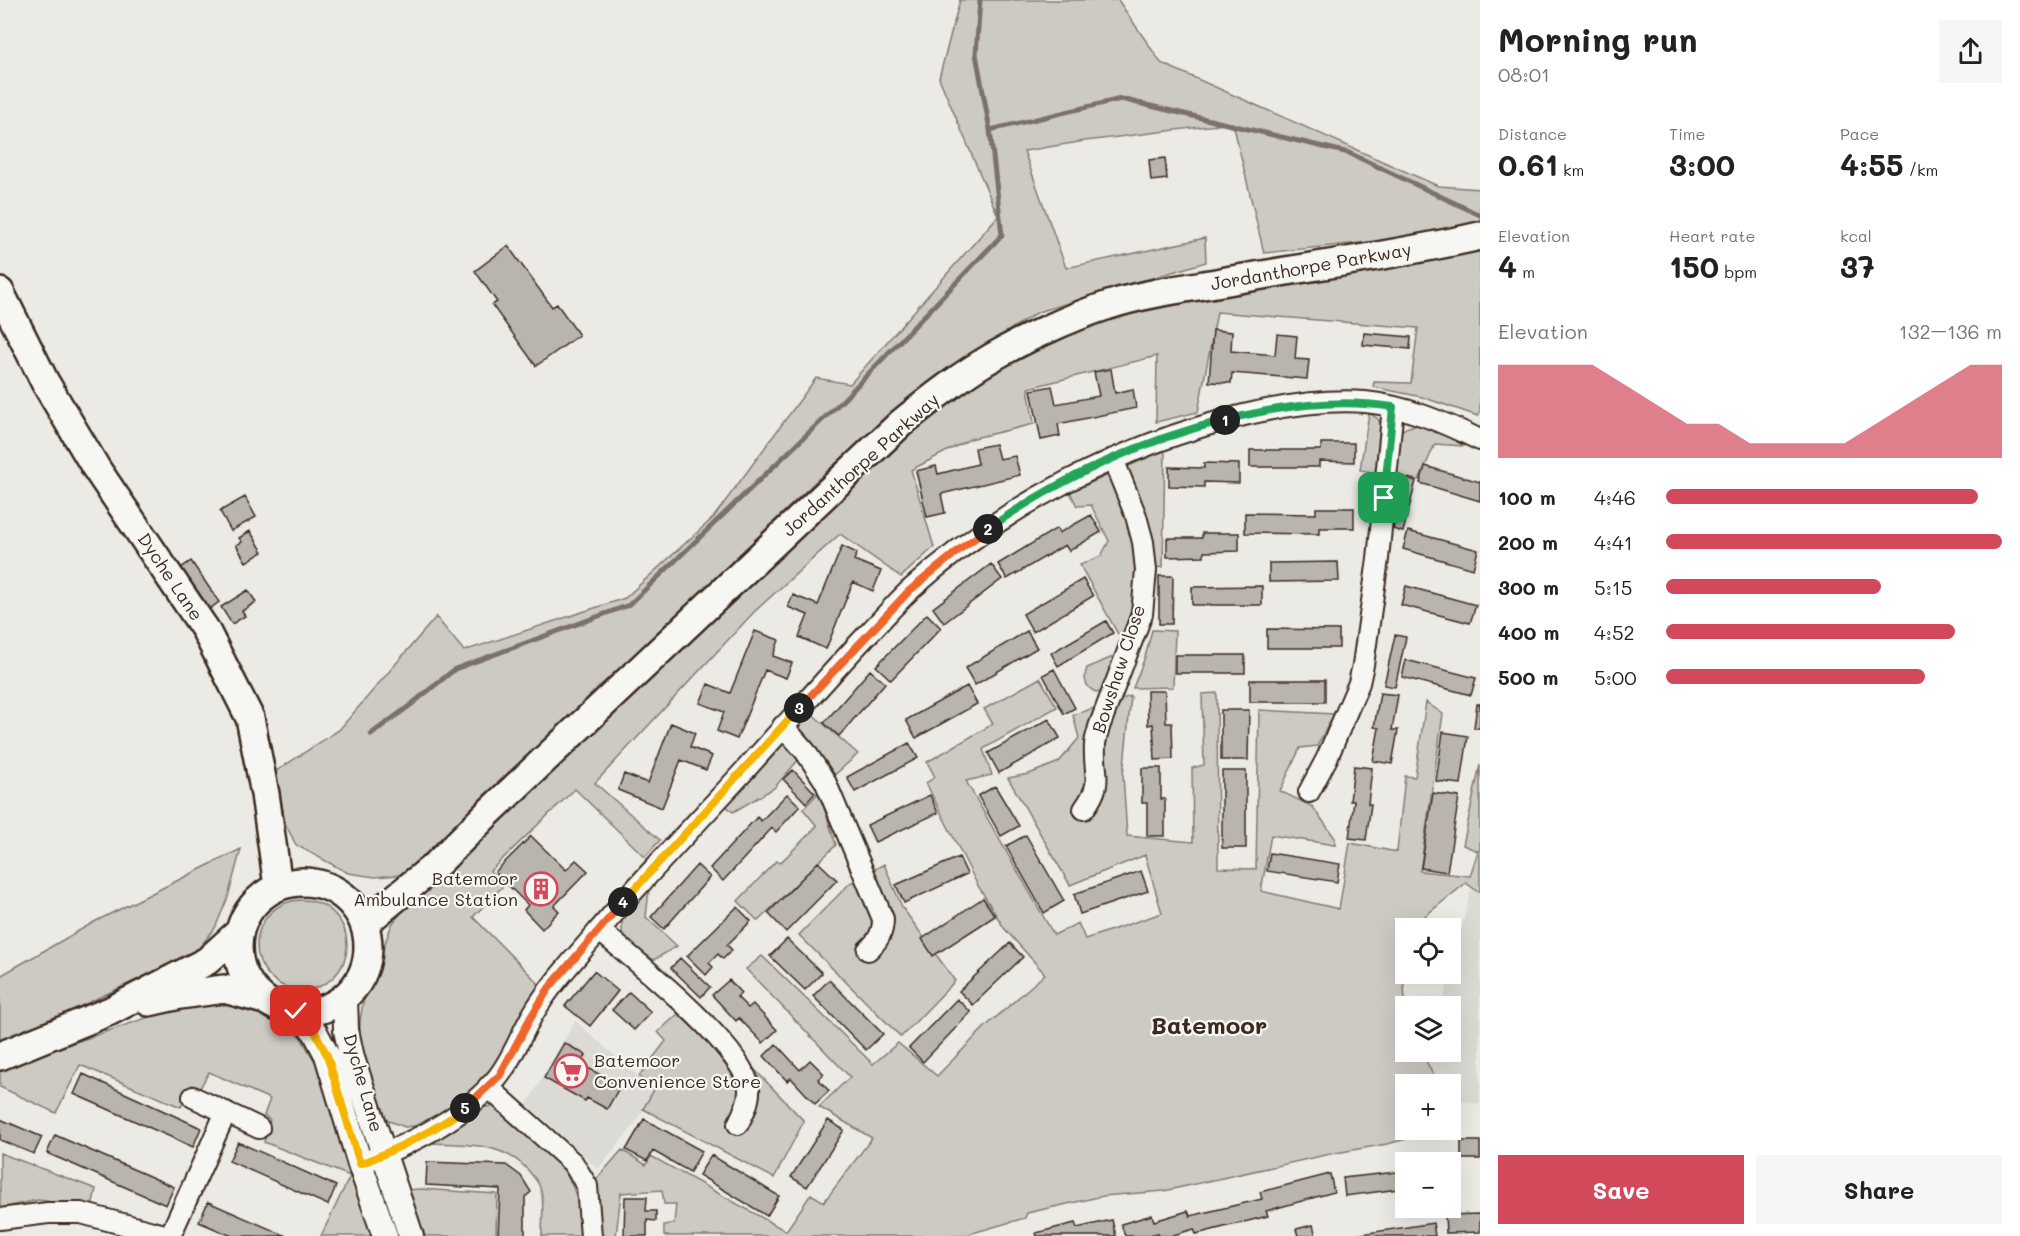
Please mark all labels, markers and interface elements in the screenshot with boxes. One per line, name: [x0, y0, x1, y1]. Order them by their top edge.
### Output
text: Morning run: [1498, 17, 1698, 60]
button: share: [1939, 20, 2002, 83]
text: 08:01: [1498, 61, 1550, 87]
text: Distance: [1498, 123, 1567, 144]
text: Time: [1669, 123, 1705, 144]
text: Pace: [1840, 123, 1879, 144]
text: 0.61: [1498, 144, 1558, 184]
text: 3:00: [1669, 144, 1735, 184]
text: 4:55: [1840, 144, 1904, 184]
text: km: [1558, 159, 1584, 180]
text: /km: [1904, 159, 1938, 180]
text: Elevation: [1498, 225, 1570, 246]
text: Heart rate: [1669, 225, 1755, 246]
text: kcal: [1840, 225, 1872, 246]
street label: Jordanthorpe Parkway: [1209, 237, 1413, 295]
text: 4: [1498, 246, 1517, 286]
text: 150: [1669, 246, 1719, 286]
text: 37: [1840, 246, 1875, 286]
text: m: [1517, 261, 1535, 282]
text: bpm: [1719, 261, 1757, 282]
text: Elevation: [1498, 318, 1588, 344]
text: 132–136 m: [1899, 318, 2002, 344]
street label: Jordanthorpe Parkway: [777, 387, 944, 541]
pin: 1: [1210, 405, 1240, 435]
text: 1: [1221, 409, 1229, 430]
pin: [1358, 472, 1409, 523]
icon: arrive: [1367, 481, 1400, 514]
text: 100 m: [1498, 484, 1556, 510]
text: 4:46: [1594, 484, 1636, 510]
pin: 2: [973, 514, 1003, 544]
text: 2: [984, 518, 992, 539]
street label: Dyche Lane: [133, 528, 209, 625]
text: 200 m: [1498, 529, 1558, 555]
text: 4:41: [1594, 529, 1633, 555]
text: 300 m: [1498, 574, 1559, 600]
text: 5:15: [1594, 574, 1632, 600]
street label: Bowshaw Close: [1086, 601, 1150, 736]
text: 400 m: [1498, 619, 1559, 645]
text: 4:52: [1594, 619, 1635, 645]
text: 500 m: [1498, 664, 1558, 690]
text: 5:00: [1594, 664, 1637, 690]
pin: 3: [784, 693, 814, 723]
text: 3: [794, 697, 804, 718]
place label: Batemoor Ambulance Station: [353, 866, 518, 911]
building icon: Batemoor Ambulance Station: [523, 871, 559, 907]
pin: 4: [608, 887, 638, 917]
text: 4: [618, 891, 628, 912]
map controls: [1395, 918, 1461, 1218]
button: locate: [1395, 918, 1461, 984]
pin: [270, 985, 321, 1036]
icon: check: [279, 994, 312, 1027]
button: layers: [1395, 996, 1461, 1062]
district label: Batemoor: [1151, 1009, 1267, 1040]
street label: Dyche Lane: [338, 1031, 389, 1135]
place label: Batemoor Convenience Store: [594, 1048, 761, 1093]
supermarket icon: Batemoor Convenience Store: [553, 1053, 589, 1089]
button: +: [1395, 1074, 1461, 1140]
pin: 5: [450, 1093, 480, 1123]
text: 5: [460, 1097, 470, 1118]
button: −: [1395, 1152, 1461, 1218]
button: Save: [1498, 1155, 1744, 1224]
button: Share: [1756, 1155, 2002, 1224]

